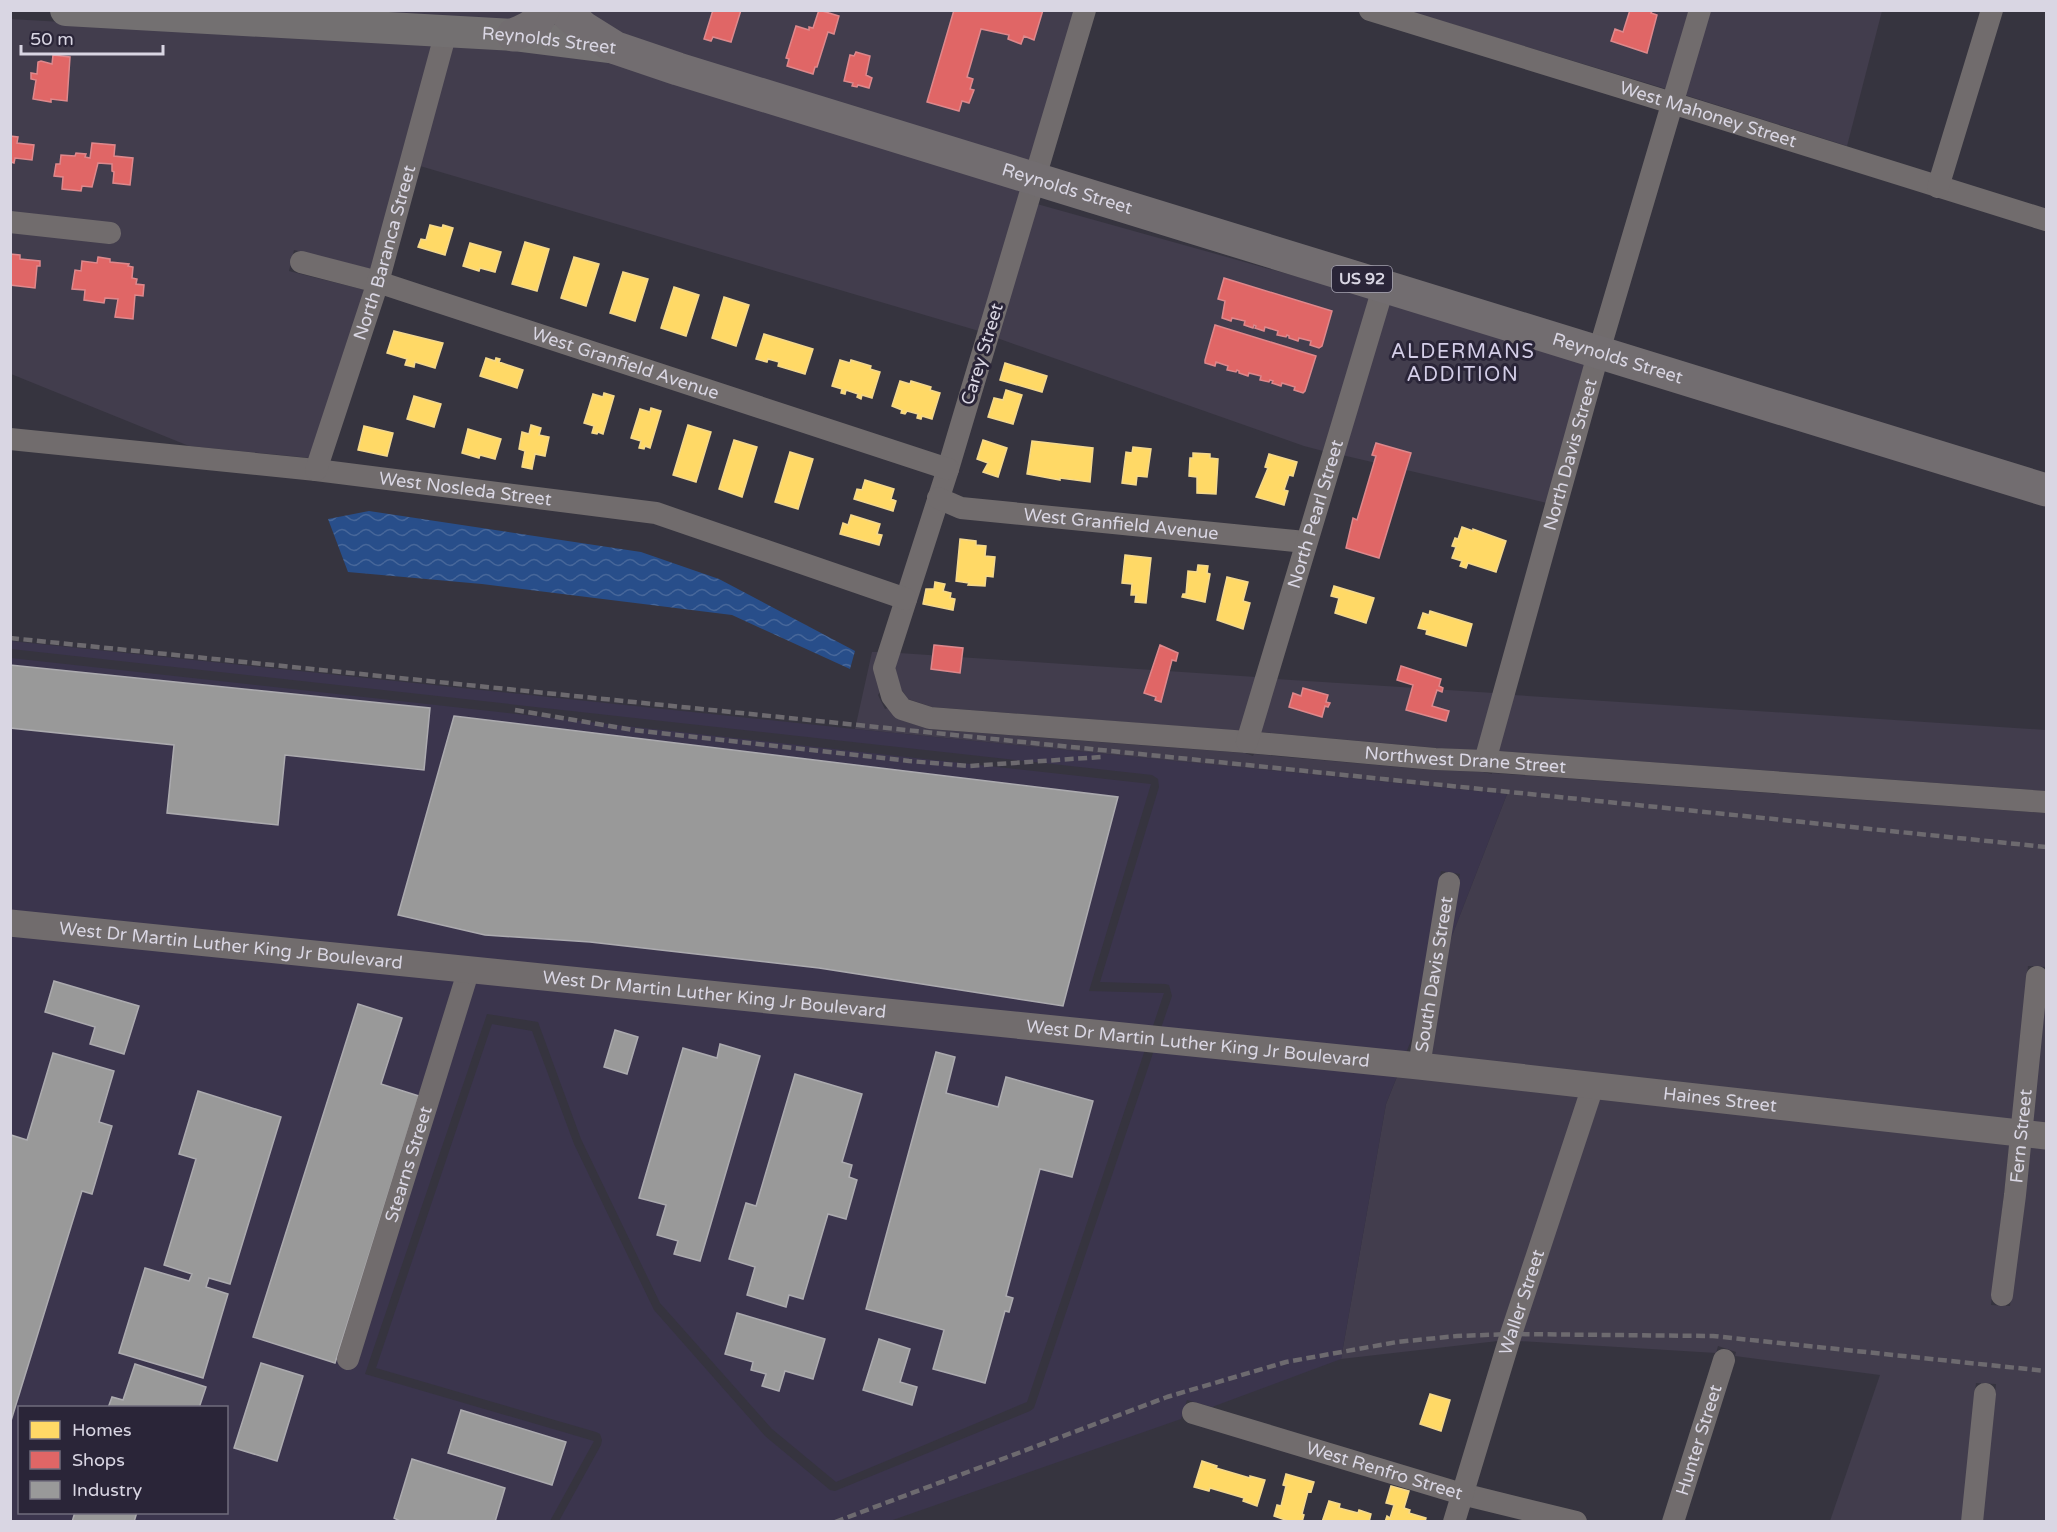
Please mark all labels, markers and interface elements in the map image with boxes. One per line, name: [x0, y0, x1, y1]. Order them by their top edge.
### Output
scale bar: [21, 18, 164, 56]
street label: Reynolds Street: [481, 22, 618, 59]
text: 50 m: [30, 28, 74, 50]
street label: West Mahoney Street: [1617, 77, 1800, 152]
street label: Reynolds Street: [999, 158, 1135, 219]
street label: North Baranca Street: [349, 163, 420, 343]
road number: US 92: [1332, 266, 1392, 292]
street label: Carey Street: [956, 300, 1008, 407]
street label: West Granfield Avenue: [529, 322, 722, 404]
street label: Reynolds Street: [1550, 328, 1686, 389]
district label: ALDERMANS ADDITION: [1391, 340, 1535, 387]
street label: North Davis Street: [1539, 376, 1602, 533]
street label: North Pearl Street: [1283, 437, 1348, 591]
street label: West Nosleda Street: [378, 467, 553, 511]
street label: West Granfield Avenue: [1023, 503, 1220, 544]
street label: Northwest Drane Street: [1364, 742, 1567, 778]
street label: South Davis Street: [1410, 895, 1458, 1054]
street label: West Dr Martin Luther King Jr Boulevard: [58, 917, 404, 974]
street label: West Dr Martin Luther King Jr Boulevard: [542, 966, 887, 1023]
street label: West Dr Martin Luther King Jr Boulevard: [1025, 1015, 1371, 1072]
street label: Haines Street: [1662, 1082, 1778, 1117]
street label: Fern Street: [2005, 1088, 2037, 1184]
street label: Stearns Street: [380, 1103, 437, 1225]
street label: Waller Street: [1494, 1246, 1549, 1358]
street label: Hunter Street: [1671, 1382, 1727, 1498]
legend: [18, 1406, 228, 1514]
text: Homes: [72, 1419, 132, 1441]
street label: West Renfro Street: [1304, 1437, 1465, 1505]
text: Shops: [72, 1449, 125, 1471]
text: Industry: [72, 1479, 143, 1501]

